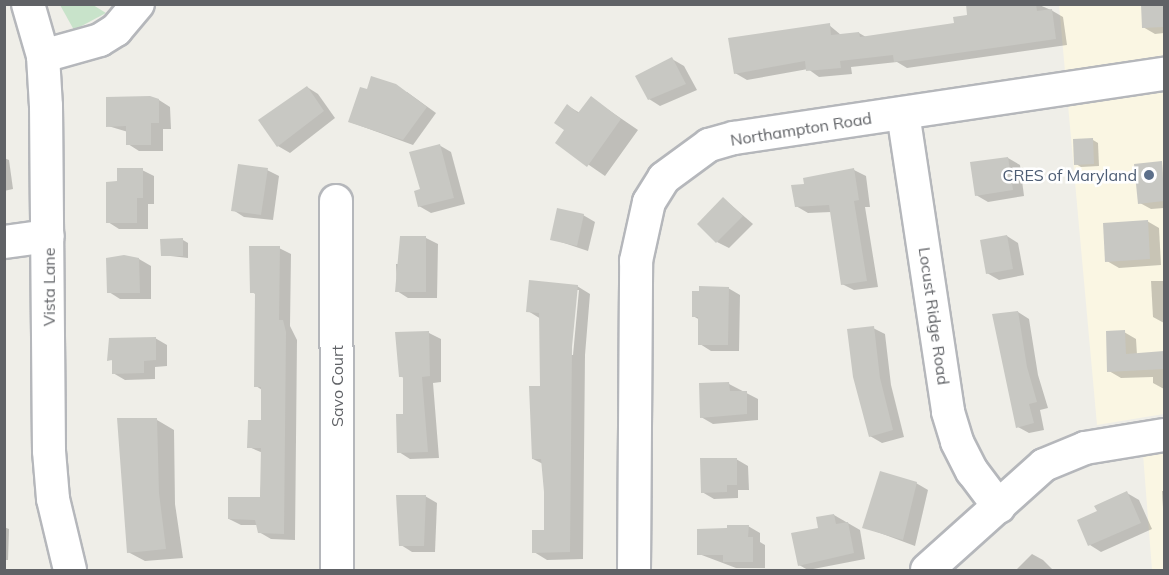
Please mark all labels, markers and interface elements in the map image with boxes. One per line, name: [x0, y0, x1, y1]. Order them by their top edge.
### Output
street label: Northampton Road: [729, 108, 873, 150]
place label: CRES of Maryland: [1002, 165, 1137, 185]
marker: CRES of Maryland: [1142, 168, 1156, 182]
street label: Locust Ridge Road: [915, 246, 953, 386]
street label: Vista Lane: [39, 248, 59, 326]
street label: Savo Court: [327, 345, 347, 427]

